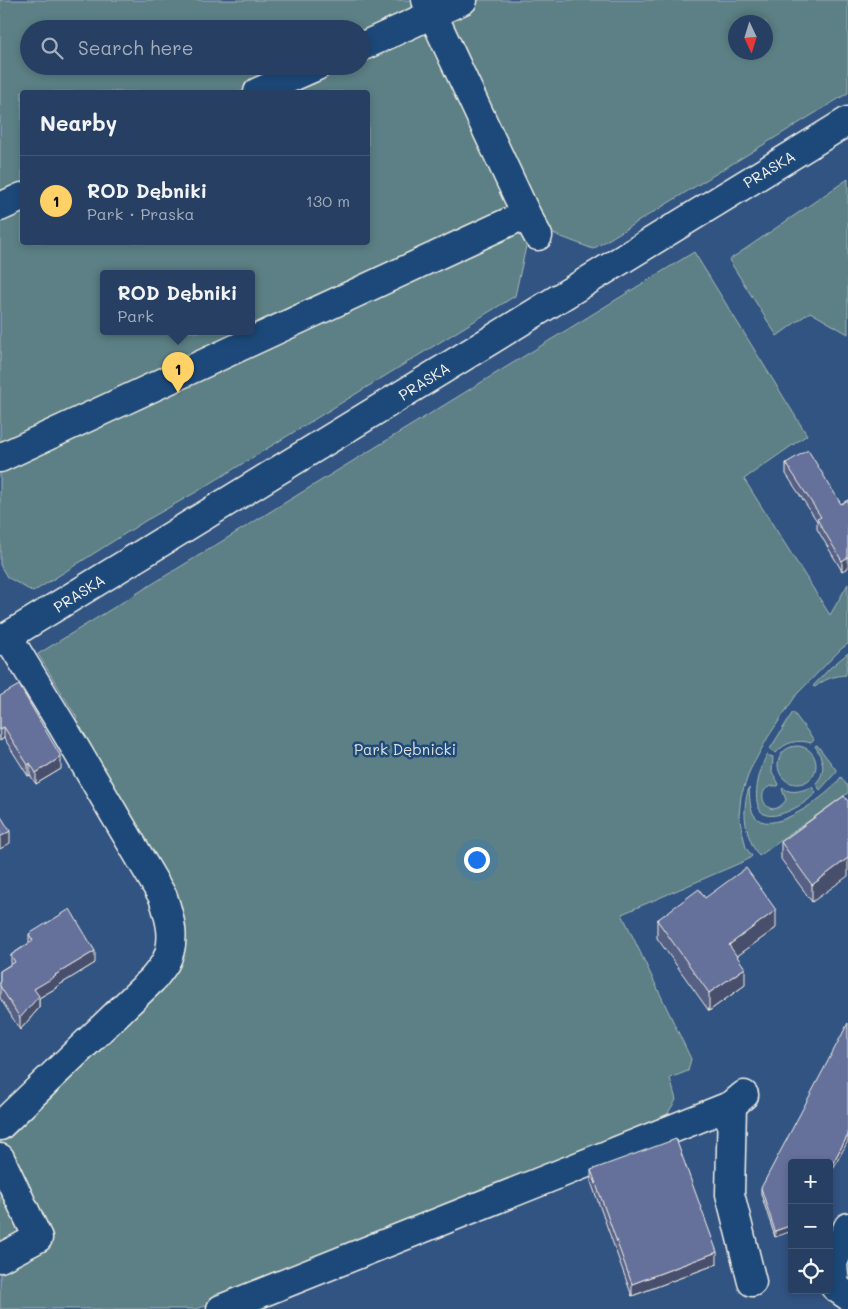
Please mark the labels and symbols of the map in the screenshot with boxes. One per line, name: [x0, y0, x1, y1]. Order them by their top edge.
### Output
north arrow: [728, 15, 773, 60]
street label: PRASKA: [739, 146, 799, 192]
pin: 1: [162, 352, 194, 393]
street label: PRASKA: [394, 357, 454, 405]
street label: PRASKA: [49, 569, 109, 617]
park label: Park Dębnicki: [354, 739, 456, 759]
your location: [464, 847, 490, 873]

